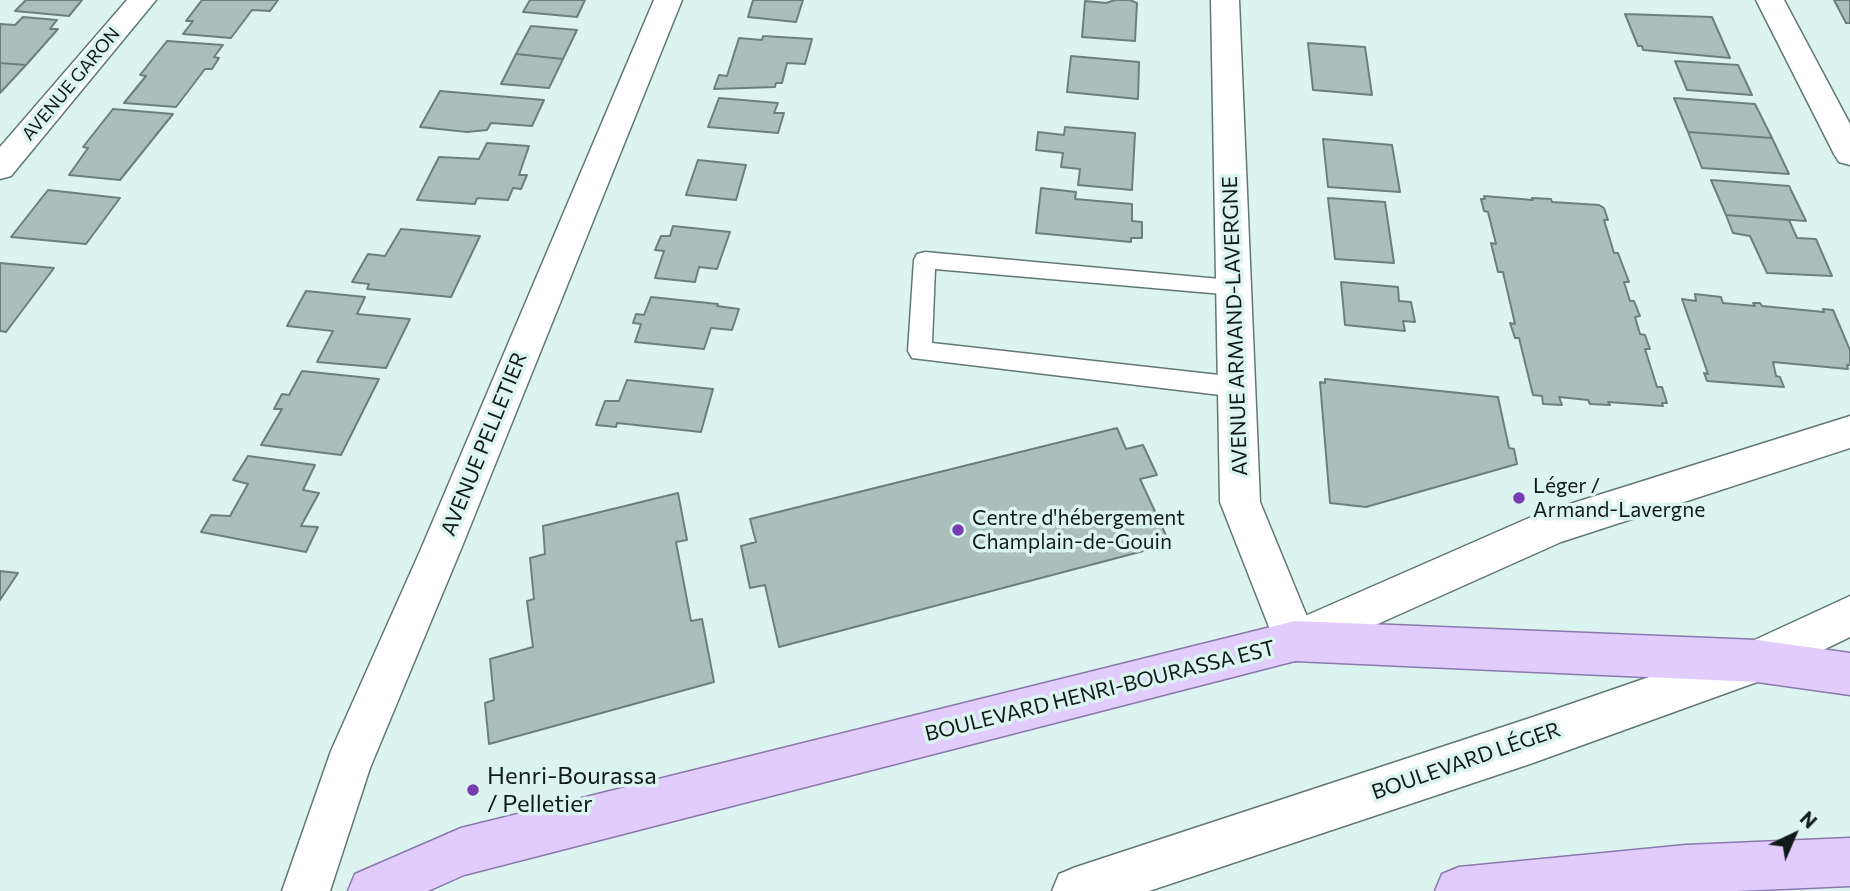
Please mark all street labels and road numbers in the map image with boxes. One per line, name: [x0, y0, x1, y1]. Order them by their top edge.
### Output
street label: AVENUE GARON: [18, 23, 124, 145]
street label: AVENUE ARMAND-LAVERGNE: [1217, 176, 1253, 476]
street label: AVENUE PELLETIER: [436, 349, 532, 539]
street label: BOULEVARD HENRI-BOURASSA EST: [922, 635, 1278, 747]
street label: BOULEVARD LÉGER: [1368, 717, 1564, 805]

